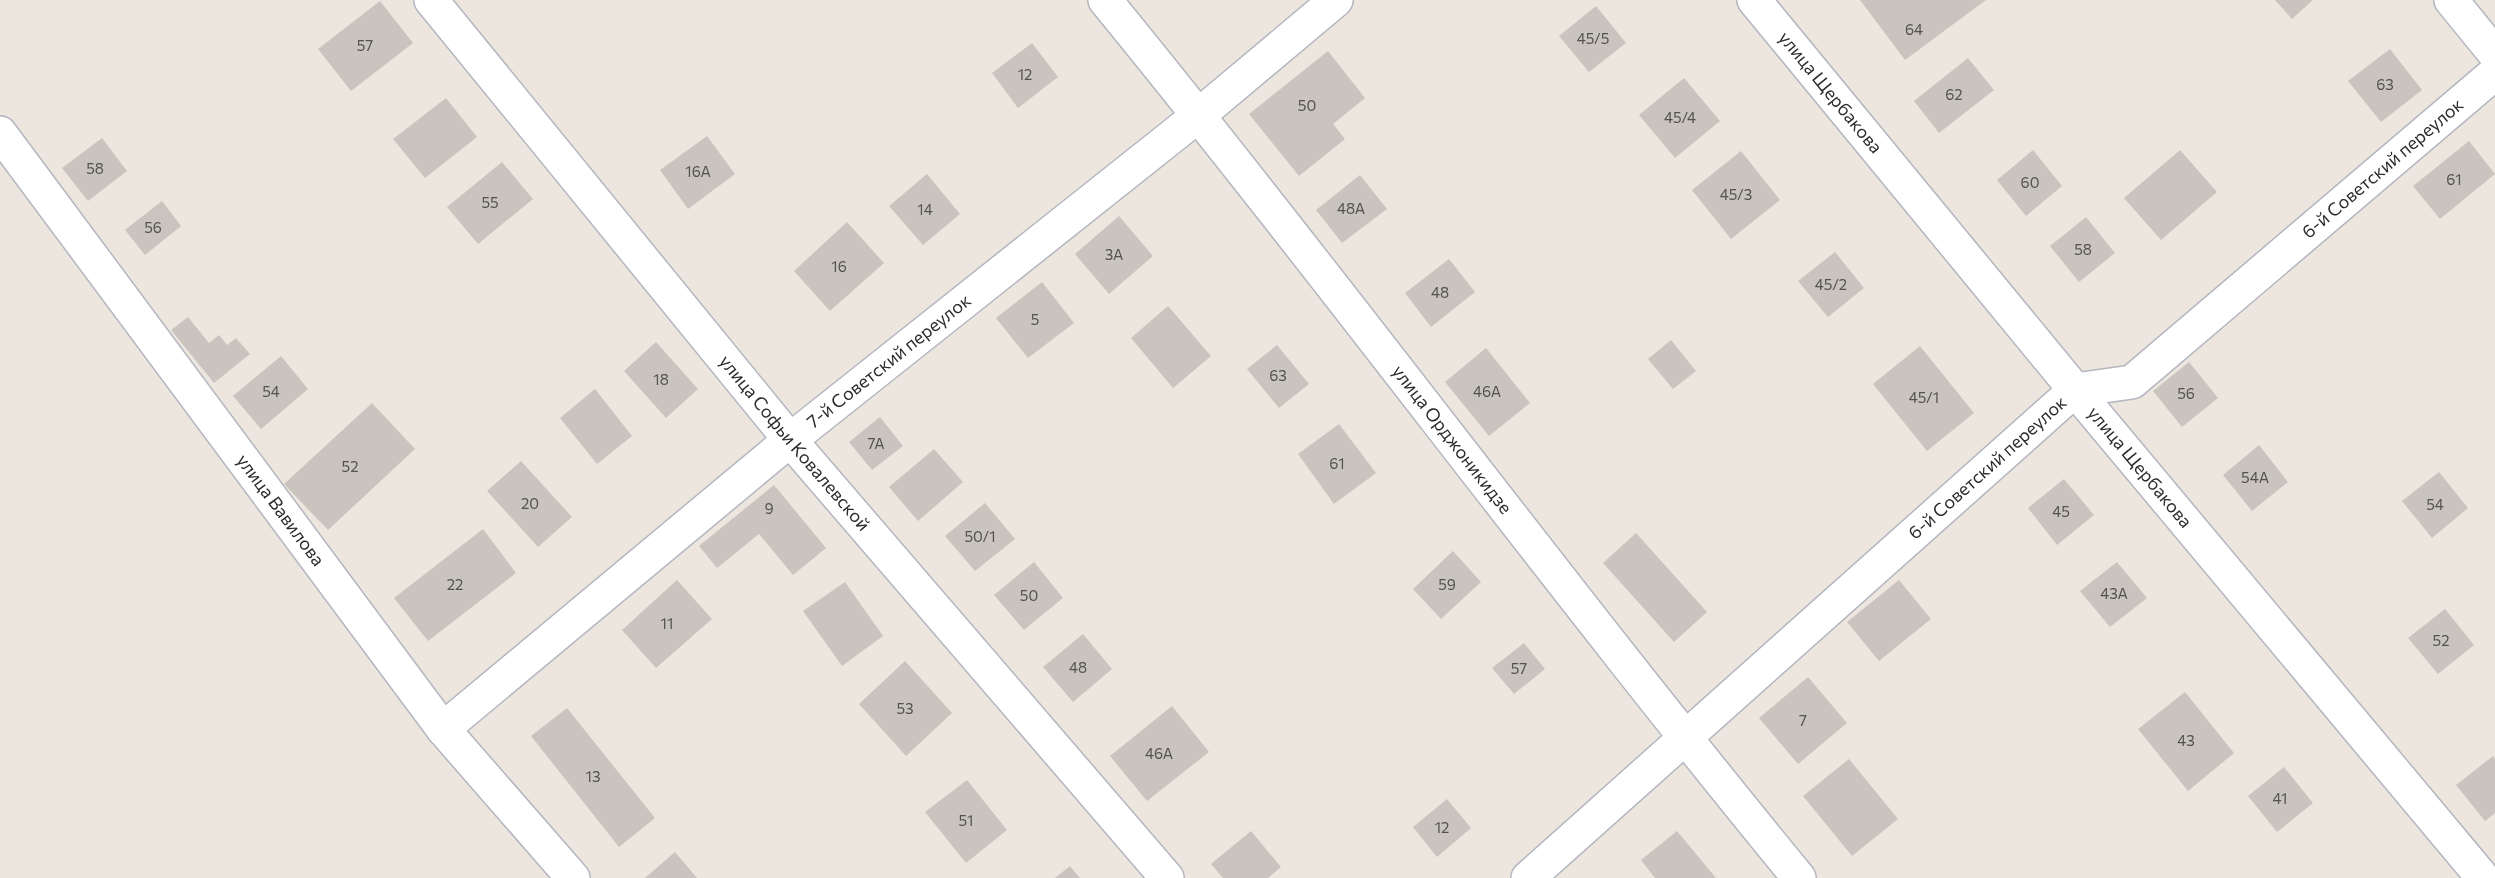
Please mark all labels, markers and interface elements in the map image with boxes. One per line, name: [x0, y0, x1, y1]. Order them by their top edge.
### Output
house number: 64: [1905, 20, 1923, 38]
street label: улица Щербакова: [1774, 27, 1888, 157]
house number: 45/5: [1577, 29, 1609, 47]
house number: 57: [357, 36, 373, 54]
house number: 12: [1018, 65, 1032, 83]
house number: 63: [2376, 75, 2394, 93]
house number: 62: [1945, 85, 1963, 103]
street label: 6-й Советский переулок: [2297, 93, 2467, 242]
house number: 50: [1298, 96, 1316, 114]
house number: 45/4: [1664, 108, 1696, 126]
house number: 58: [86, 159, 104, 177]
house number: 16А: [685, 162, 711, 180]
house number: 61: [2446, 170, 2462, 188]
house number: 60: [2021, 173, 2039, 191]
house number: 45/3: [1720, 185, 1752, 203]
house number: 55: [481, 193, 499, 211]
house number: 48А: [1337, 199, 1365, 217]
house number: 14: [917, 200, 933, 218]
house number: 56: [144, 218, 162, 236]
house number: 58: [2074, 240, 2092, 258]
house number: 3А: [1105, 245, 1123, 263]
house number: 16: [831, 257, 847, 275]
house number: 45/2: [1815, 275, 1847, 293]
house number: 48: [1431, 283, 1449, 301]
street label: 7-й Советский переулок: [802, 289, 975, 432]
house number: 5: [1031, 310, 1039, 328]
street label: улица Софьи Ковалевской: [715, 350, 875, 535]
street label: улица Орджоникидзе: [1388, 360, 1517, 518]
house number: 63: [1269, 366, 1287, 384]
house number: 18: [653, 370, 669, 388]
house number: 54: [262, 382, 280, 400]
house number: 46А: [1473, 382, 1501, 400]
house number: 56: [2177, 384, 2195, 402]
house number: 45/1: [1909, 388, 1939, 406]
street label: 6-й Советский переулок: [1903, 391, 2071, 543]
street label: улица Щербакова: [2084, 402, 2197, 532]
house number: 7А: [867, 434, 885, 452]
street label: улица Вавилова: [232, 449, 330, 570]
house number: 61: [1329, 454, 1345, 472]
house number: 52: [342, 457, 358, 475]
house number: 54А: [2241, 468, 2269, 486]
house number: 20: [521, 494, 539, 512]
house number: 54: [2426, 495, 2444, 513]
house number: 9: [764, 499, 774, 517]
house number: 45: [2052, 502, 2070, 520]
house number: 50/1: [964, 527, 996, 545]
house number: 22: [447, 575, 463, 593]
house number: 59: [1438, 575, 1456, 593]
house number: 43А: [2100, 584, 2128, 602]
house number: 50: [1020, 586, 1038, 604]
house number: 11: [661, 614, 673, 632]
house number: 52: [2433, 631, 2449, 649]
house number: 48: [1069, 658, 1087, 676]
house number: 57: [1511, 659, 1527, 677]
house number: 53: [896, 699, 914, 717]
house number: 7: [1799, 711, 1807, 729]
house number: 43: [2177, 731, 2195, 749]
house number: 46А: [1145, 744, 1173, 762]
house number: 13: [586, 767, 600, 785]
house number: 41: [2273, 789, 2287, 807]
house number: 51: [958, 811, 974, 829]
house number: 12: [1435, 818, 1449, 836]

